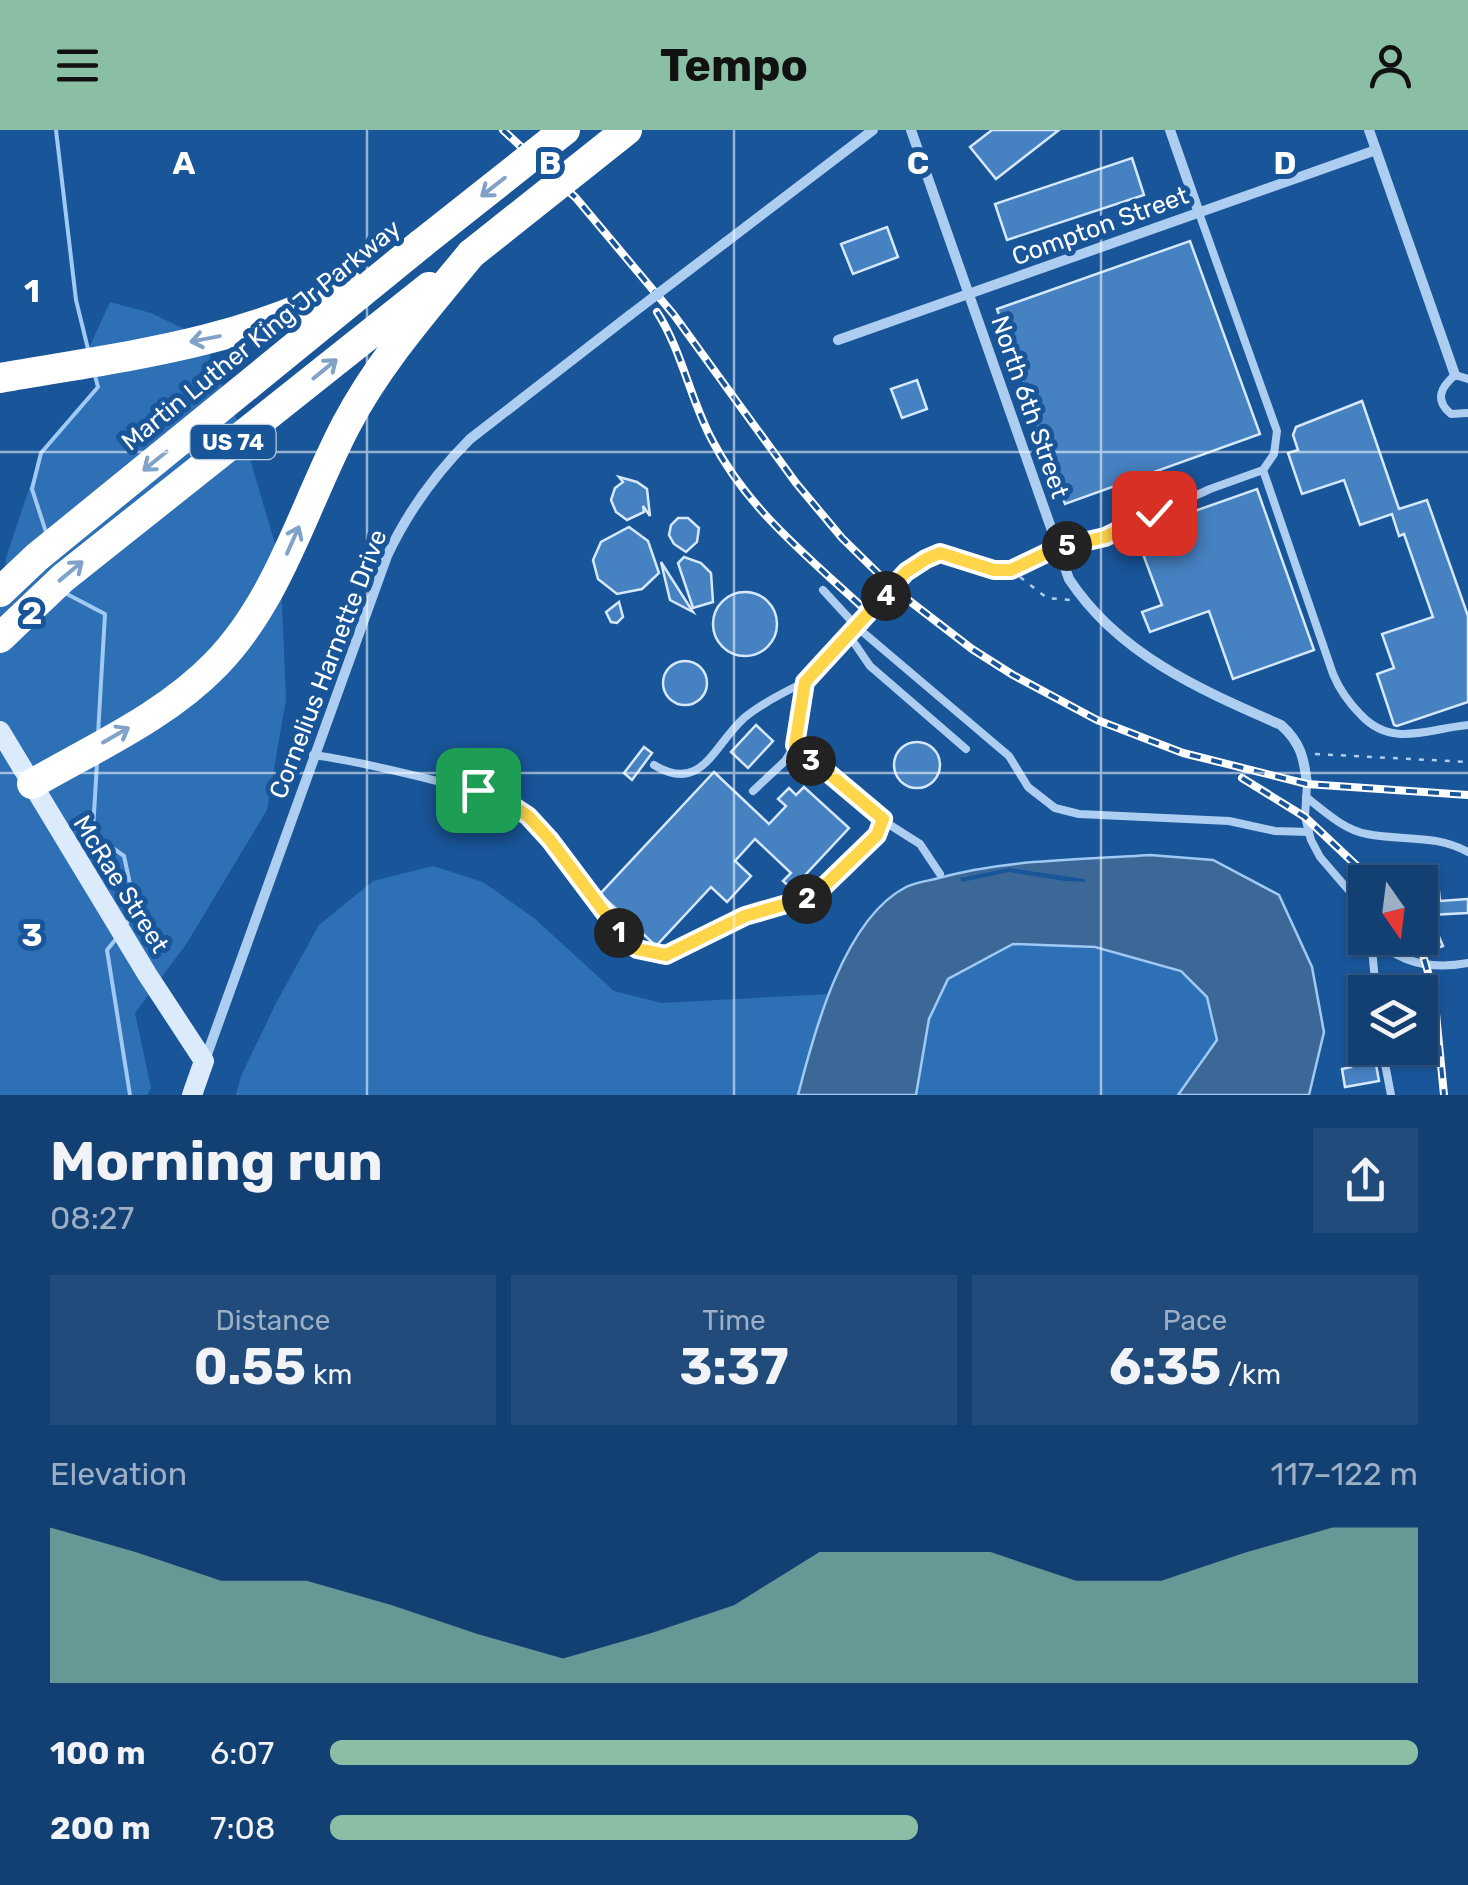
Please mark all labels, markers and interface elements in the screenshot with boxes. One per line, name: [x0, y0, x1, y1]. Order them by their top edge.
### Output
icon: menu: [50, 38, 105, 93]
icon: person: [1363, 38, 1418, 93]
text: Tempo: [660, 39, 808, 92]
text: A: [173, 144, 196, 182]
text: B: [539, 144, 561, 182]
text: C: [907, 144, 929, 182]
text: D: [1274, 144, 1296, 182]
one-way arrow: [480, 176, 506, 198]
street label: Compton Street: [1008, 181, 1192, 271]
street label: Martin Luther King Jr Parkway: [116, 213, 406, 456]
text: 1: [24, 272, 40, 310]
street label: North 6th Street: [985, 312, 1075, 502]
one-way arrow: [190, 330, 222, 349]
one-way arrow: [311, 359, 338, 380]
road number: US 74: [190, 425, 276, 459]
one-way arrow: [143, 449, 169, 471]
pin: [1112, 471, 1197, 556]
icon: check: [1127, 486, 1182, 541]
pin: 5: [1042, 521, 1092, 571]
street label: Cornelius Harnette Drive: [263, 525, 393, 803]
one-way arrow: [285, 525, 303, 556]
text: 5: [1058, 529, 1076, 562]
one-way arrow: [58, 561, 84, 583]
pin: 4: [861, 571, 911, 621]
text: 4: [876, 579, 896, 612]
text: 2: [22, 594, 42, 632]
one-way arrow: [101, 725, 130, 745]
pin: 3: [786, 736, 836, 786]
text: 3: [802, 744, 820, 777]
pin: [436, 748, 521, 833]
icon: arrive: [451, 763, 506, 818]
street label: McRae Street: [67, 810, 175, 958]
north arrow: [1348, 865, 1438, 955]
map controls: [1348, 865, 1438, 1065]
pin: 2: [782, 874, 832, 924]
text: 2: [798, 882, 816, 915]
pin: 1: [594, 908, 644, 958]
text: 3: [21, 916, 43, 954]
text: 1: [612, 916, 626, 949]
button: layers: [1348, 975, 1438, 1065]
button: share: [1313, 1128, 1418, 1233]
text: Morning run: [50, 1129, 383, 1194]
text: 08:27: [50, 1199, 134, 1237]
text: Distance: [216, 1304, 330, 1337]
text: Time: [702, 1304, 766, 1337]
text: Pace: [1163, 1304, 1227, 1337]
text: 0.55: [194, 1337, 306, 1397]
text: 3:37: [679, 1337, 789, 1397]
text: 6:35: [1109, 1337, 1221, 1397]
text: km: [306, 1358, 352, 1391]
text: /km: [1221, 1358, 1281, 1391]
text: Elevation: [50, 1455, 187, 1493]
text: 117–122 m: [1271, 1455, 1418, 1493]
text: 100 m: [50, 1734, 146, 1772]
text: 6:07: [210, 1734, 274, 1772]
text: 200 m: [50, 1809, 150, 1847]
text: 7:08: [210, 1809, 275, 1847]

